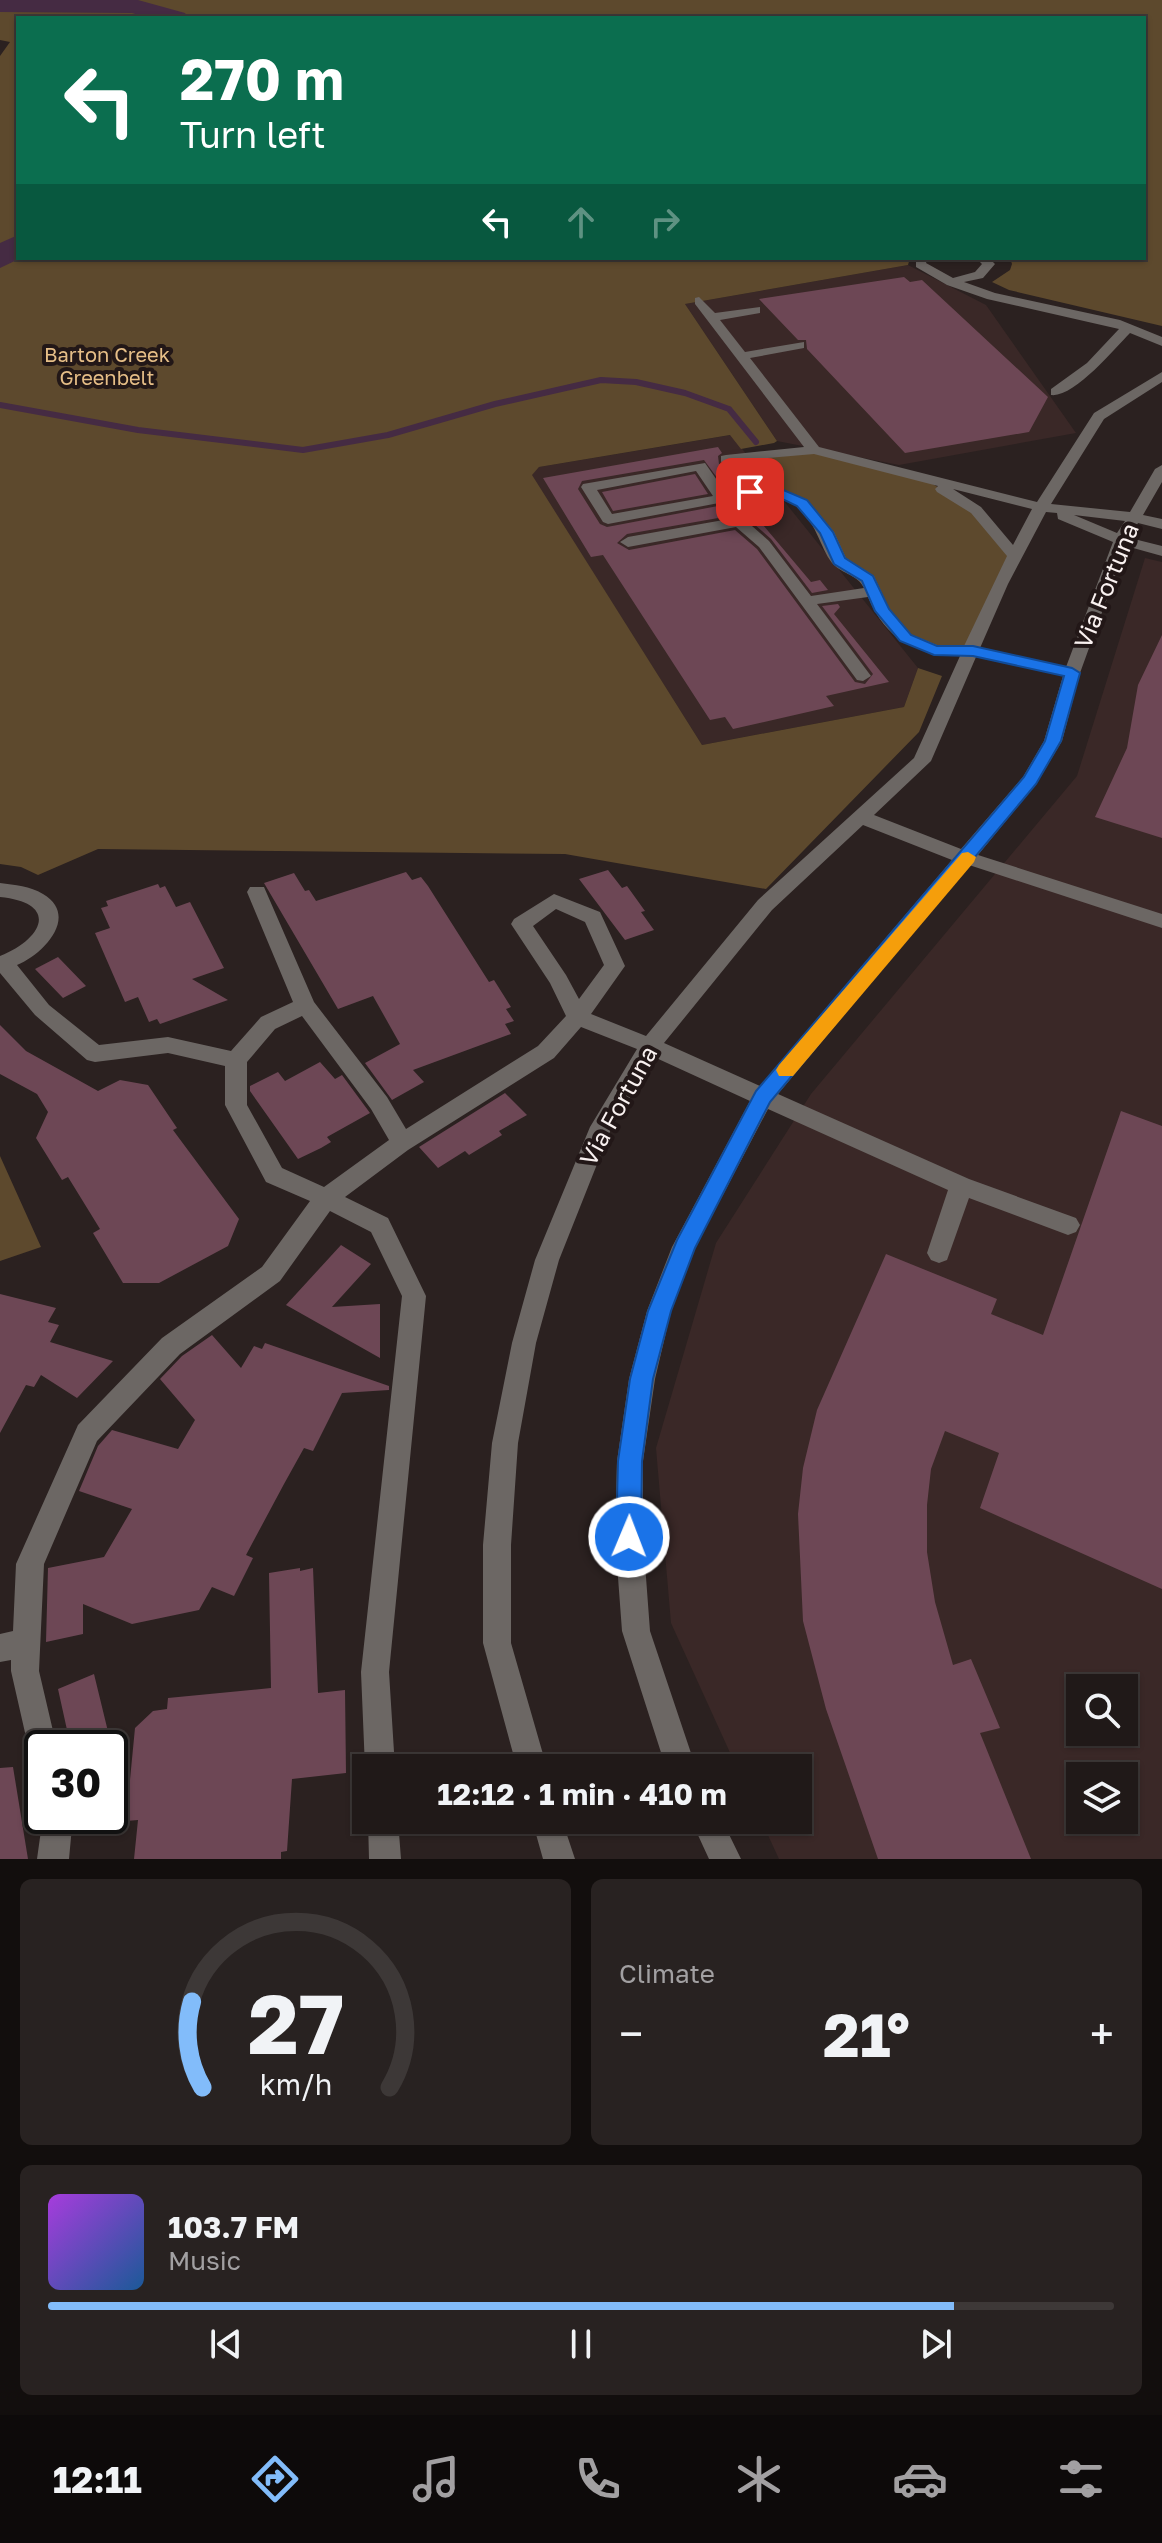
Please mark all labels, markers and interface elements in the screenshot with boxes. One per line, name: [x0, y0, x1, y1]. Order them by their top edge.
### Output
text: 270 m: [180, 45, 344, 112]
icon: left: [48, 48, 152, 152]
text: Turn left: [180, 113, 326, 156]
icon: left: [475, 200, 519, 244]
icon: ahead: [559, 200, 603, 244]
icon: right: [643, 200, 687, 244]
park label: Barton Creek Greenbelt: [44, 342, 170, 389]
pin: [716, 458, 784, 526]
icon: arrive: [728, 470, 772, 514]
street label: Via Fortuna: [1067, 518, 1144, 652]
street label: Via Fortuna: [573, 1040, 663, 1170]
position arrow: [587, 1495, 671, 1579]
map controls: [1066, 1674, 1138, 1834]
button: search: [1066, 1674, 1138, 1746]
speed limit sign: 30: [24, 1730, 128, 1834]
button: layers: [1066, 1762, 1138, 1834]
text: 12:12 · 1 min · 410 m: [437, 1776, 727, 1812]
text: Climate: [619, 1958, 715, 1989]
text: 27: [247, 1972, 344, 2072]
text: 21°: [823, 1998, 910, 2070]
text: −: [619, 2007, 643, 2060]
text: +: [1090, 2007, 1114, 2060]
text: km/h: [259, 2067, 332, 2101]
text: 103.7 FM: [168, 2209, 299, 2245]
text: Music: [168, 2245, 241, 2276]
icon: previous: [204, 2322, 248, 2366]
icon: pause: [559, 2322, 603, 2366]
icon: next: [914, 2322, 958, 2366]
icon: directions: [247, 2451, 303, 2507]
icon: music: [408, 2451, 464, 2507]
icon: phone: [570, 2451, 626, 2507]
icon: climate: [731, 2451, 787, 2507]
icon: car: [892, 2451, 948, 2507]
icon: filters: [1053, 2451, 1109, 2507]
text: 12:11: [53, 2458, 142, 2501]

